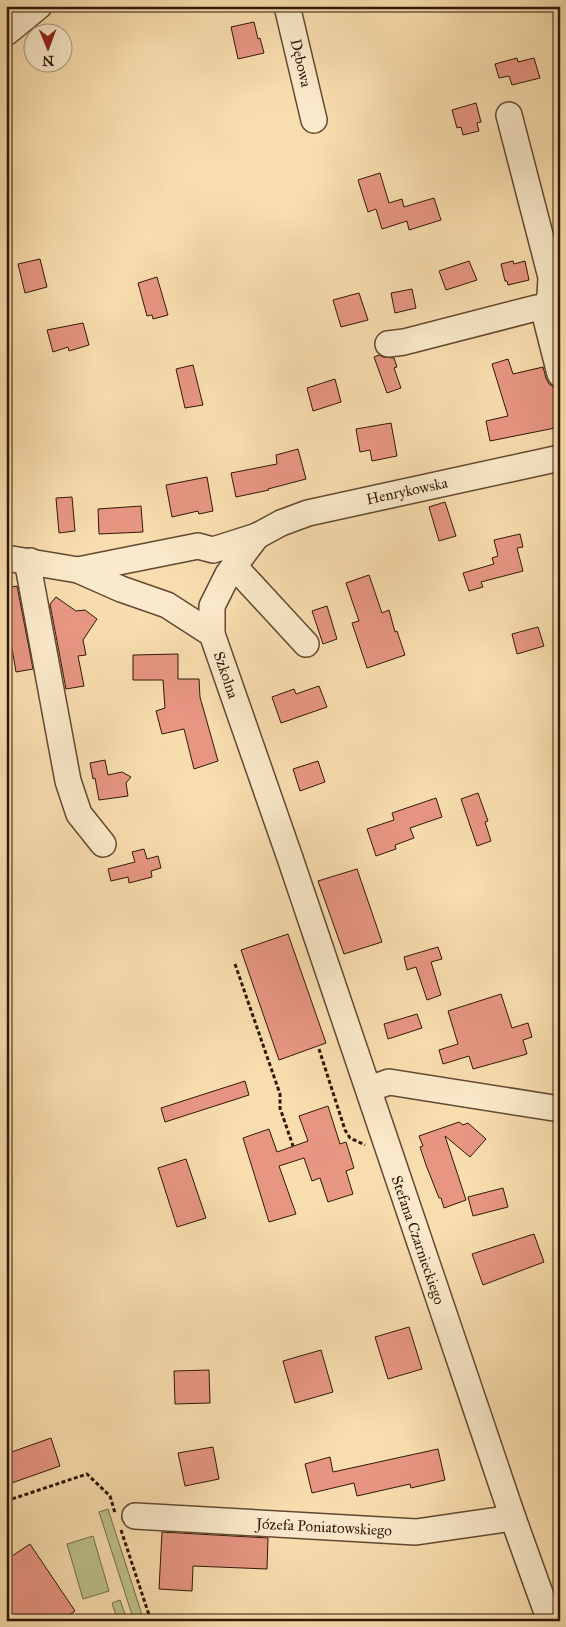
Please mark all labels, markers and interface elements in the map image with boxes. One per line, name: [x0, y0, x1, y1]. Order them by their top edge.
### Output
north arrow: [22, 22, 72, 72]
street label: Dębowa: [287, 37, 315, 90]
text: N: [42, 52, 54, 69]
street label: Henrykowska: [365, 473, 450, 508]
street label: Szkolna: [210, 649, 243, 701]
street label: Stefana Czarnieckiego: [388, 1173, 449, 1307]
street label: Józefa Poniatowskiego: [254, 1514, 393, 1541]

